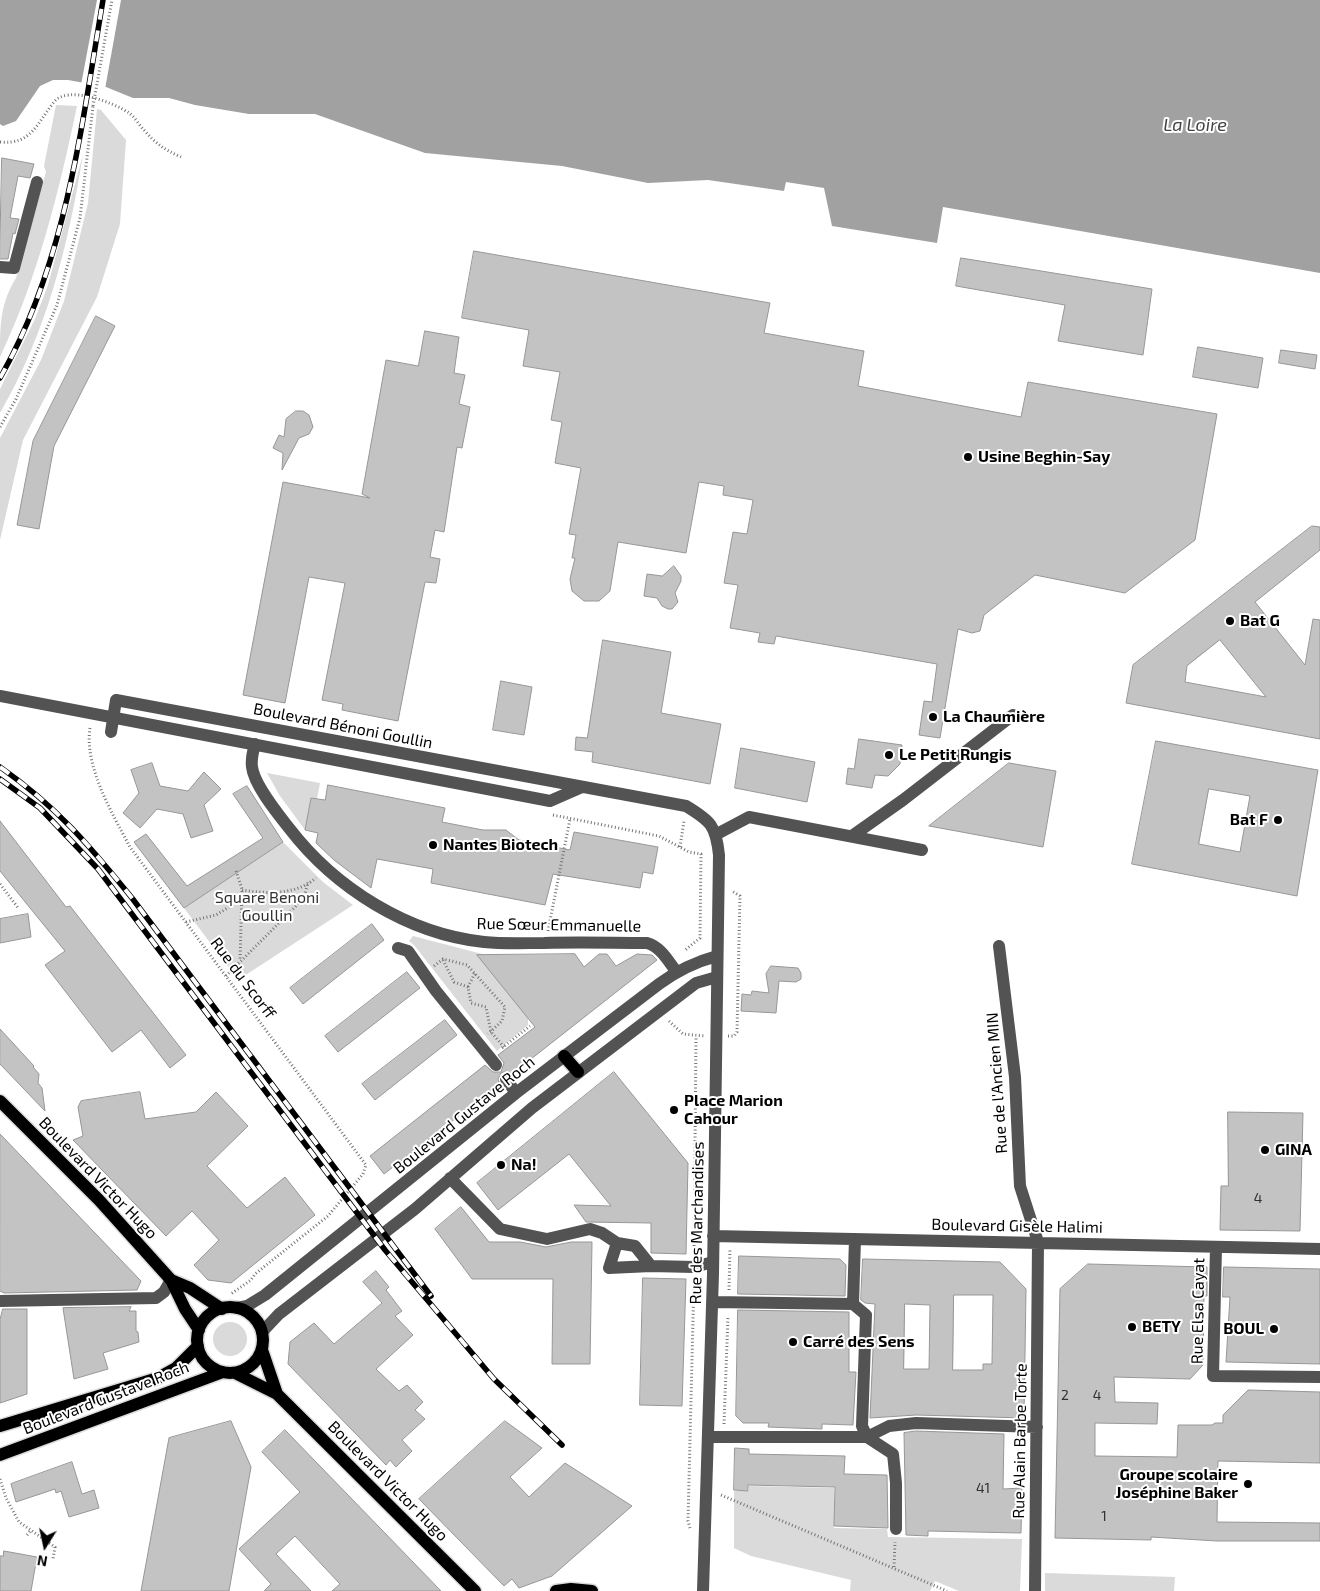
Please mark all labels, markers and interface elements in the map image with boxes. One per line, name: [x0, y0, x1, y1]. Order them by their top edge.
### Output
water label: La Loire: [1163, 114, 1227, 136]
place label: Usine Beghin-Say: [978, 447, 1110, 467]
marker: Usine Beghin-Say: [962, 451, 974, 463]
place label: Bat G: [1240, 611, 1280, 631]
marker: Bat G: [1224, 615, 1236, 627]
street label: Boulevard Bénoni Goullin: [252, 699, 434, 753]
place label: La Chaumière: [943, 707, 1045, 727]
marker: La Chaumière: [927, 711, 939, 723]
place label: Le Petit Rungis: [899, 745, 1012, 765]
marker: Le Petit Rungis: [883, 749, 895, 761]
place label: Bat F: [1230, 810, 1268, 830]
marker: Bat F: [1272, 814, 1284, 826]
place label: Nantes Biotech: [443, 835, 558, 855]
marker: Nantes Biotech: [427, 839, 439, 851]
park label: Square Benoni Goullin: [215, 888, 319, 926]
street label: Rue Sœur Emmanuelle: [477, 914, 641, 936]
street label: Rue du Scorff: [206, 934, 280, 1022]
street label: Rue de l'Ancien MIN: [982, 1012, 1012, 1154]
street label: Boulevard Gustave Roch: [389, 1052, 539, 1178]
place label: Place Marion Cahour: [684, 1091, 783, 1129]
marker: Place Marion Cahour: [668, 1104, 680, 1116]
street label: Boulevard Victor Hugo: [35, 1113, 161, 1243]
place label: GINA: [1275, 1140, 1312, 1160]
street label: Rue des Marchandises: [686, 1141, 708, 1305]
marker: GINA: [1259, 1144, 1271, 1156]
place label: Na!: [511, 1155, 536, 1175]
marker: Na!: [495, 1159, 507, 1171]
house number: 4: [1254, 1190, 1262, 1206]
street label: Boulevard Gisèle Halimi: [931, 1215, 1103, 1237]
street label: Rue Elsa Cayat: [1187, 1258, 1209, 1364]
place label: BETY: [1142, 1317, 1181, 1337]
place label: BOUL: [1223, 1319, 1264, 1339]
marker: BETY: [1126, 1321, 1138, 1333]
marker: BOUL: [1268, 1323, 1280, 1335]
place label: Carré des Sens: [803, 1332, 915, 1352]
marker: Carré des Sens: [787, 1336, 799, 1348]
street label: Boulevard Gustave Roch: [20, 1357, 192, 1439]
street label: Rue Alain Barbe Torte: [1009, 1363, 1031, 1519]
house number: 2: [1061, 1387, 1069, 1403]
house number: 4: [1093, 1387, 1101, 1403]
street label: Boulevard Victor Hugo: [324, 1417, 452, 1545]
place label: Groupe scolaire Joséphine Baker: [1115, 1465, 1238, 1503]
marker: Groupe scolaire Joséphine Baker: [1242, 1478, 1254, 1490]
house number: 41: [976, 1480, 990, 1496]
house number: 1: [1101, 1508, 1107, 1524]
north arrow: [20, 1521, 70, 1571]
text: N: [36, 1552, 49, 1571]

